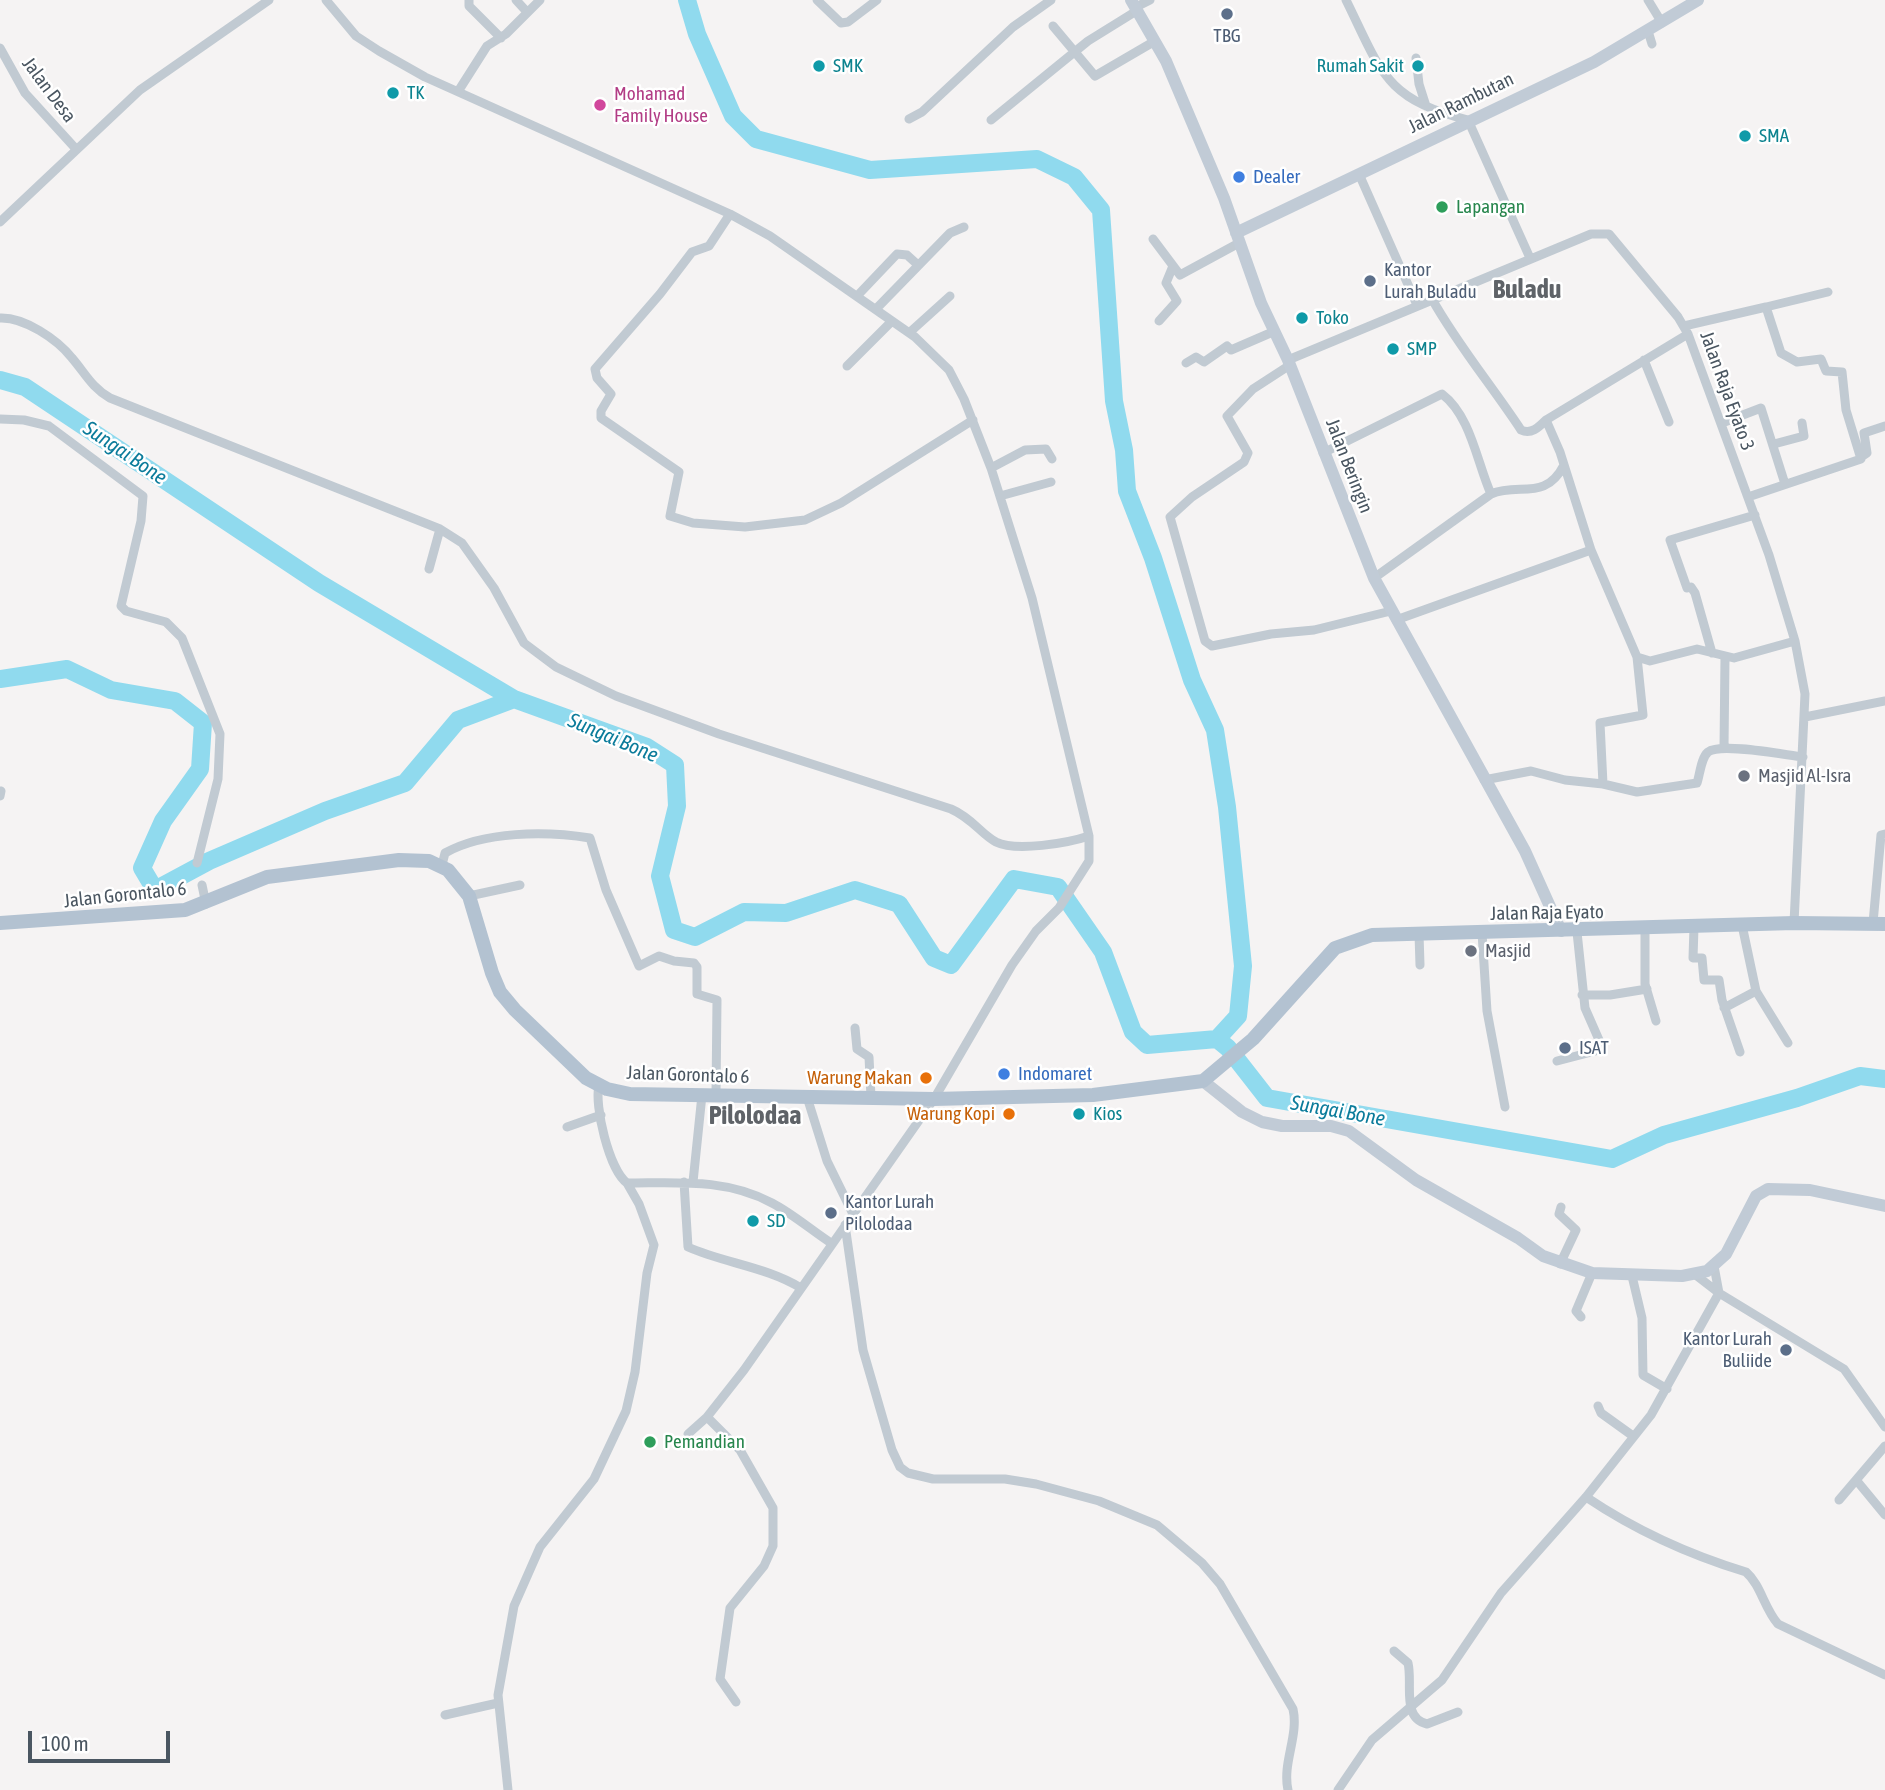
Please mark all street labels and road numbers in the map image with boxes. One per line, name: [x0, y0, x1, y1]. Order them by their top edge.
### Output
street label: Jalan Desa: [17, 53, 81, 127]
street label: Jalan Rambutan: [1405, 68, 1517, 138]
street label: Jalan Raja Eyato 3: [1695, 328, 1759, 454]
street label: Jalan Beringin: [1321, 416, 1377, 516]
street label: Jalan Gorontalo 6: [63, 877, 187, 913]
street label: Jalan Raja Eyato: [1490, 901, 1604, 925]
street label: Jalan Gorontalo 6: [626, 1061, 750, 1089]

